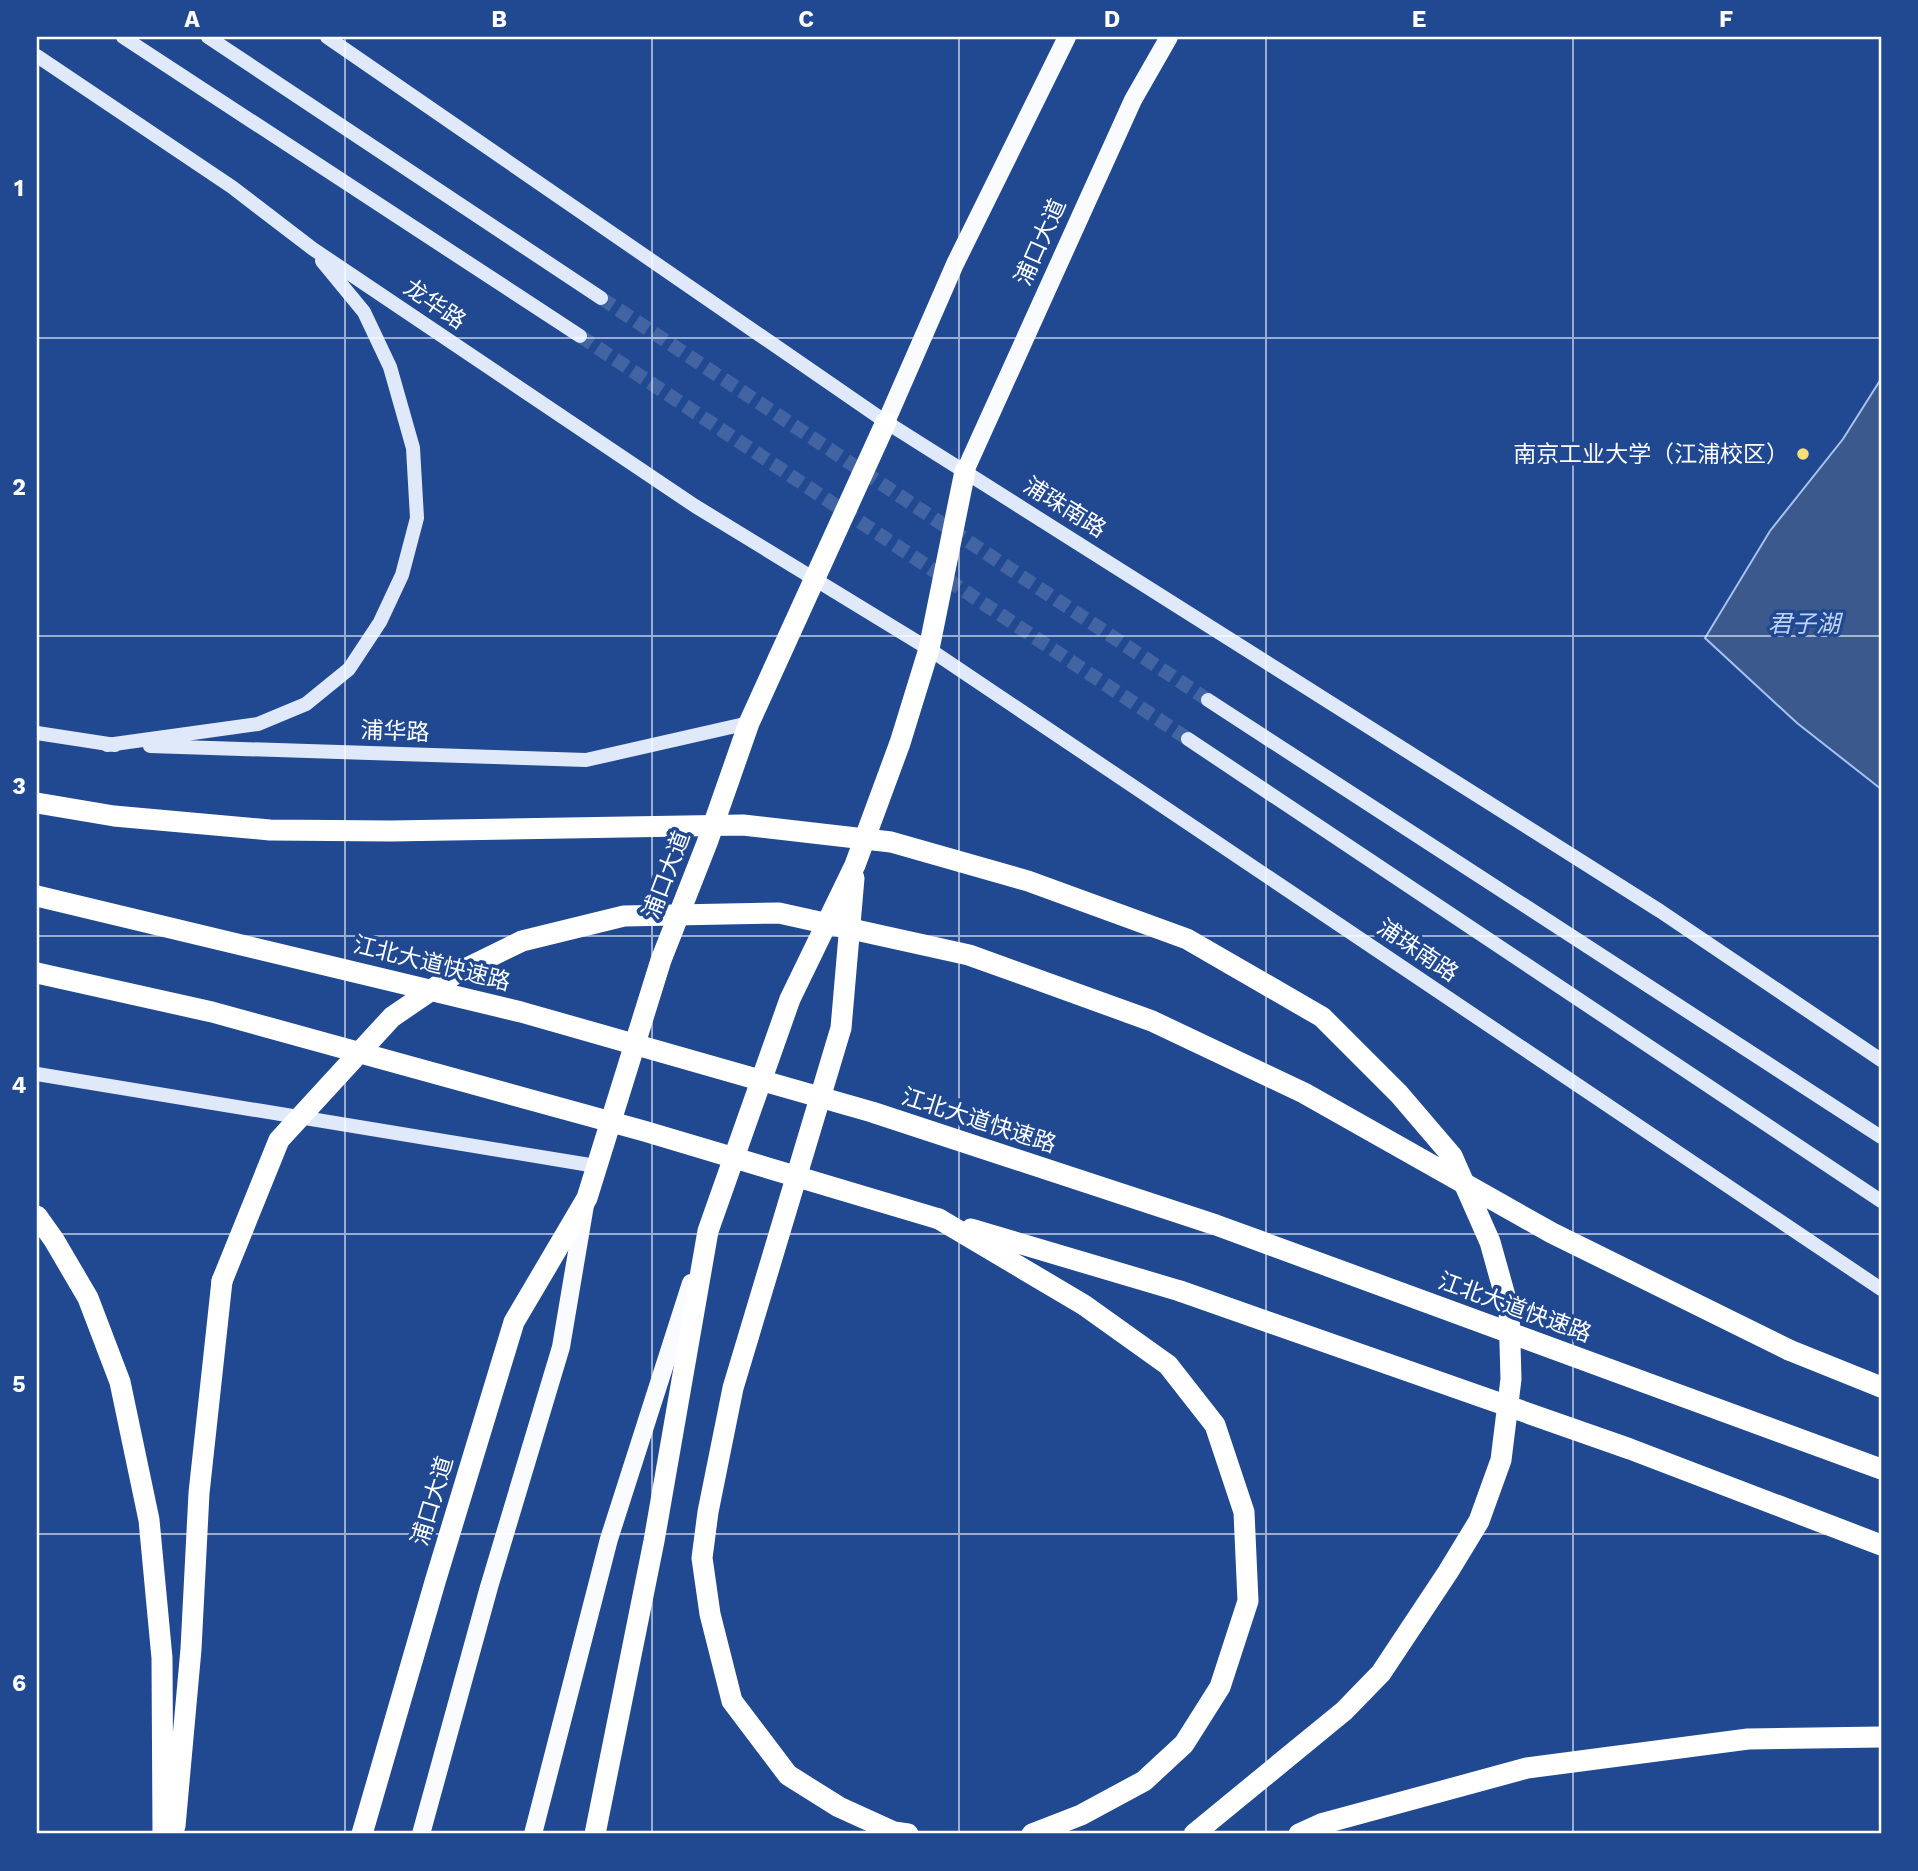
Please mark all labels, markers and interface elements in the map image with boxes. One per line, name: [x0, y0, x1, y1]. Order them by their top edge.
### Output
text: A: [184, 6, 200, 33]
text: B: [491, 6, 507, 33]
text: C: [798, 6, 814, 33]
text: D: [1104, 6, 1120, 33]
text: E: [1412, 6, 1426, 33]
text: F: [1719, 6, 1733, 33]
text: 1: [14, 175, 24, 202]
street label: 浦口大道: [1009, 195, 1071, 290]
street label: 龙华路: [399, 274, 471, 335]
place label: 南京工业大学（江浦校区）: [1513, 441, 1789, 468]
marker: 南京工业大学（江浦校区）: [1795, 446, 1811, 462]
street label: 浦珠南路: [1019, 472, 1111, 543]
text: 2: [12, 474, 26, 501]
water label: 君子湖: [1768, 610, 1844, 638]
street label: 浦华路: [360, 717, 430, 746]
text: 3: [12, 773, 26, 800]
street label: 浦口大道: [637, 827, 696, 923]
street label: 浦珠南路: [1372, 913, 1463, 987]
street label: 江北大道快速路: [351, 931, 513, 996]
text: 4: [12, 1072, 27, 1099]
street label: 江北大道快速路: [898, 1083, 1060, 1158]
street label: 江北大道快速路: [1435, 1267, 1595, 1348]
text: 5: [12, 1371, 26, 1398]
street label: 浦口大道: [406, 1453, 459, 1549]
text: 6: [12, 1670, 26, 1697]

